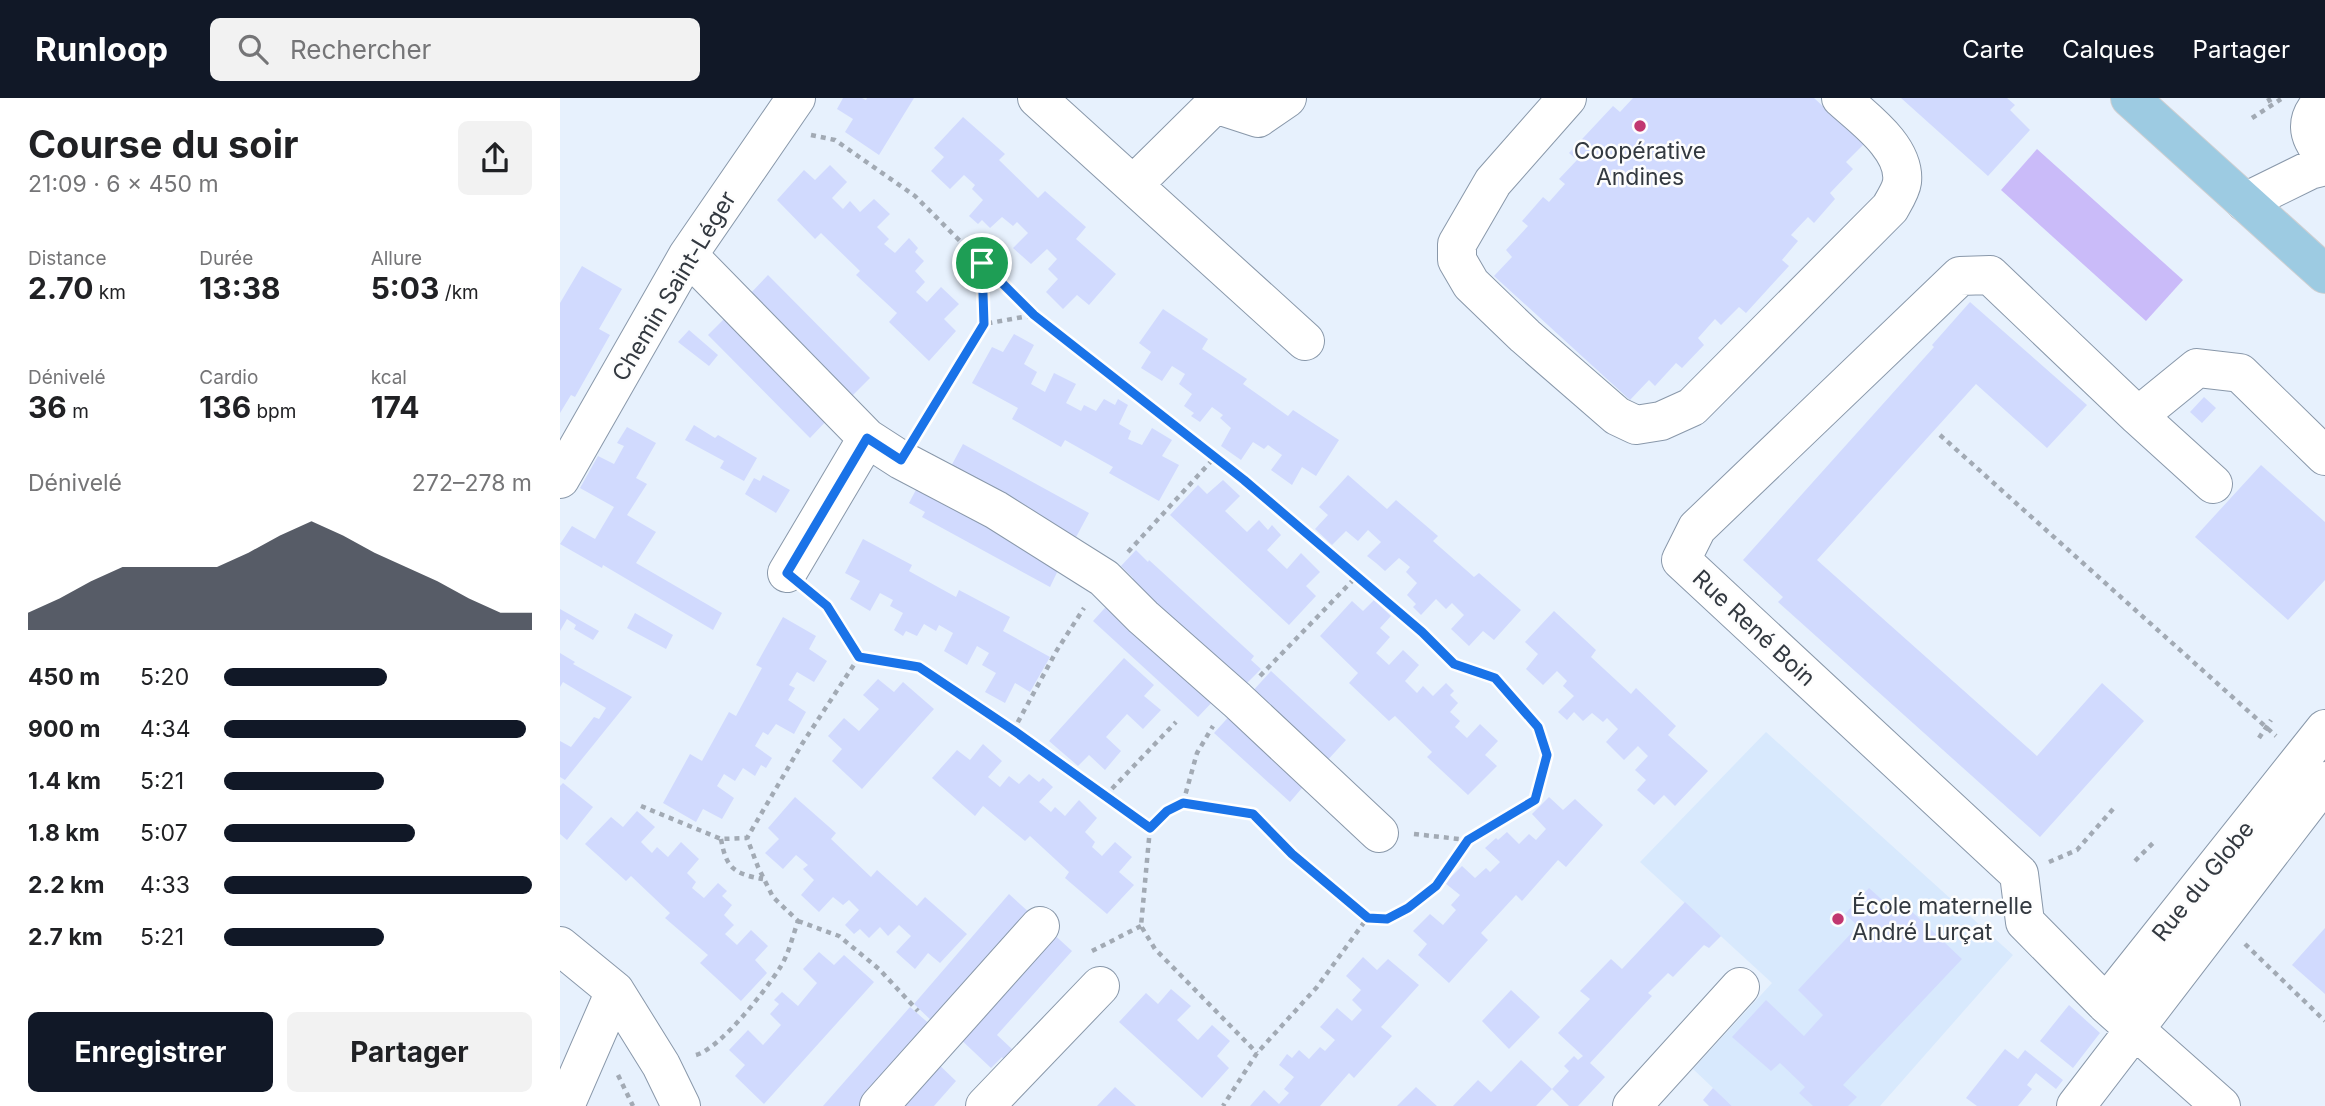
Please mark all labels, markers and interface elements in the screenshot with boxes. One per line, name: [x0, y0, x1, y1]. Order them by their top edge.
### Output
search box: [210, 18, 700, 81]
text: Runloop: [35, 29, 168, 69]
icon: search: [234, 30, 272, 68]
text: Rechercher: [290, 34, 431, 65]
text: Carte: [1962, 35, 2024, 64]
text: Calques: [2062, 35, 2155, 64]
text: Partager: [2193, 35, 2290, 64]
marker: Coopérative Andines: [1632, 118, 1648, 134]
text: Course du soir: [28, 121, 298, 167]
button: share: [458, 121, 532, 195]
place label: Coopérative Andines: [1574, 137, 1706, 191]
text: 21:09 · 6 × 450 m: [28, 170, 219, 198]
street label: Chemin Saint-Léger: [606, 186, 742, 386]
pin: [952, 233, 1012, 293]
icon: arrive: [963, 244, 1001, 282]
text: Distance: [28, 247, 106, 270]
text: Durée: [199, 247, 253, 270]
text: Allure: [371, 247, 422, 270]
text: 2.70: [28, 270, 93, 306]
text: 13:38: [199, 270, 281, 306]
text: 5:03: [371, 270, 439, 306]
text: km: [93, 281, 126, 304]
text: /km: [439, 281, 479, 304]
text: Dénivelé: [28, 366, 106, 389]
text: Cardio: [199, 366, 258, 389]
text: kcal: [371, 366, 407, 389]
text: 36: [28, 389, 67, 425]
text: 136: [199, 389, 251, 425]
text: 174: [371, 389, 420, 425]
text: m: [67, 400, 89, 423]
text: bpm: [251, 400, 296, 423]
text: Dénivelé: [28, 469, 122, 497]
text: 272–278 m: [412, 469, 532, 497]
street label: Rue René Boin: [1687, 564, 1821, 692]
text: 450 m: [28, 663, 100, 691]
text: 5:20: [140, 663, 189, 691]
text: 900 m: [28, 715, 100, 743]
text: 4:34: [140, 715, 191, 743]
text: 1.4 km: [28, 767, 101, 795]
text: 5:21: [140, 767, 184, 795]
street label: Rue du Globe: [2146, 815, 2260, 947]
text: 1.8 km: [28, 819, 100, 847]
text: 5:07: [140, 819, 188, 847]
text: 2.2 km: [28, 871, 104, 899]
text: 4:33: [140, 871, 190, 899]
place label: École maternelle André Lurçat: [1852, 892, 2033, 946]
marker: École maternelle André Lurçat: [1830, 911, 1846, 927]
text: 2.7 km: [28, 923, 103, 951]
text: 5:21: [140, 923, 184, 951]
button: Enregistrer: [28, 1012, 273, 1092]
button: Partager: [287, 1012, 532, 1092]

